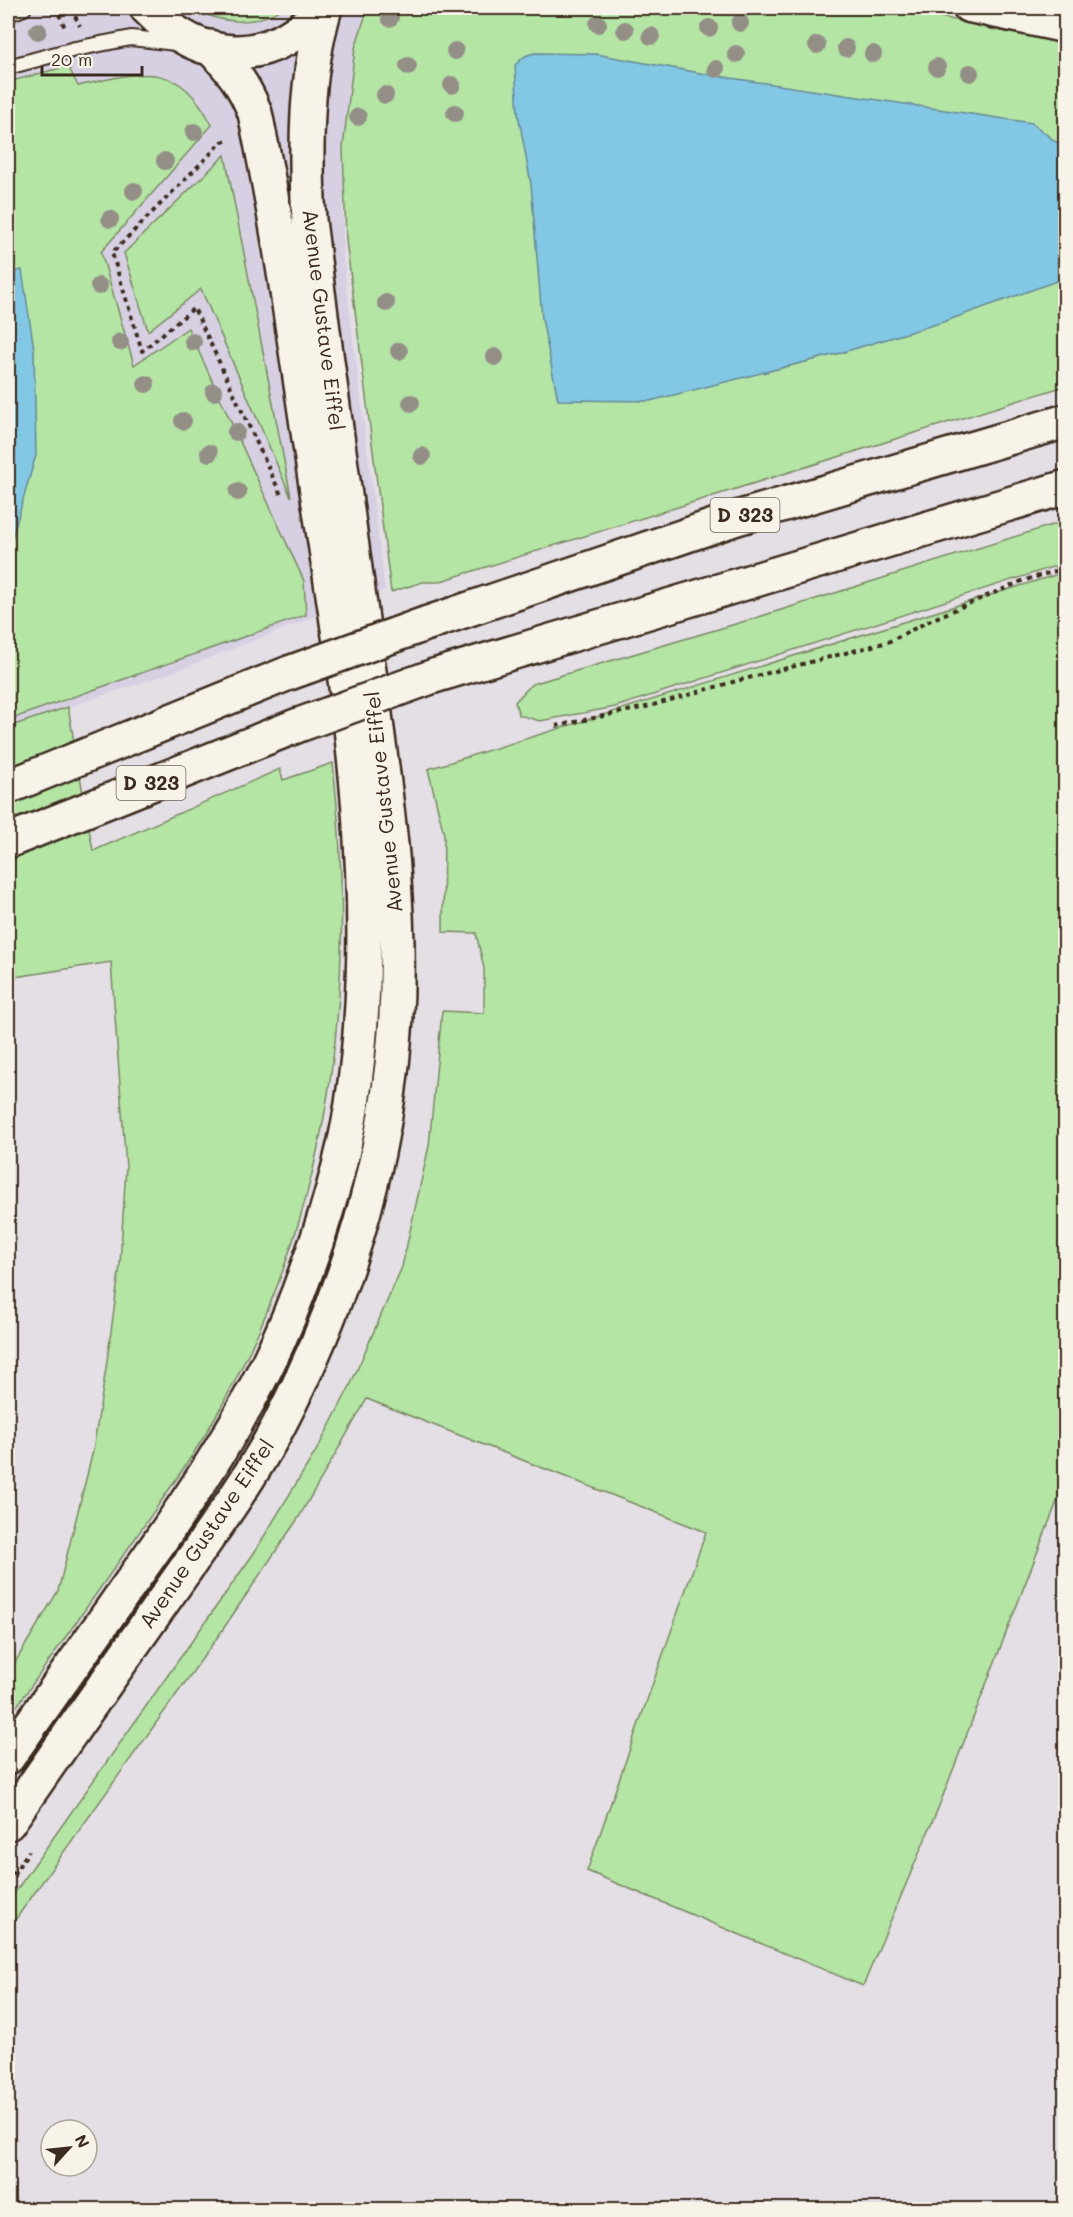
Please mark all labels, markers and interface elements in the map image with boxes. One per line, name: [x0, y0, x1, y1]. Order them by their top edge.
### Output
scale bar: [42, 39, 142, 77]
text: 20 m: [51, 47, 92, 71]
street label: Avenue Gustave Eiffel: [298, 208, 351, 432]
road number: D 323: [710, 498, 780, 532]
street label: Avenue Gustave Eiffel: [357, 690, 408, 914]
road number: D 323: [116, 766, 186, 800]
street label: Avenue Gustave Eiffel: [132, 1433, 279, 1633]
north arrow: [39, 2118, 99, 2178]
text: N: [71, 2131, 95, 2151]

